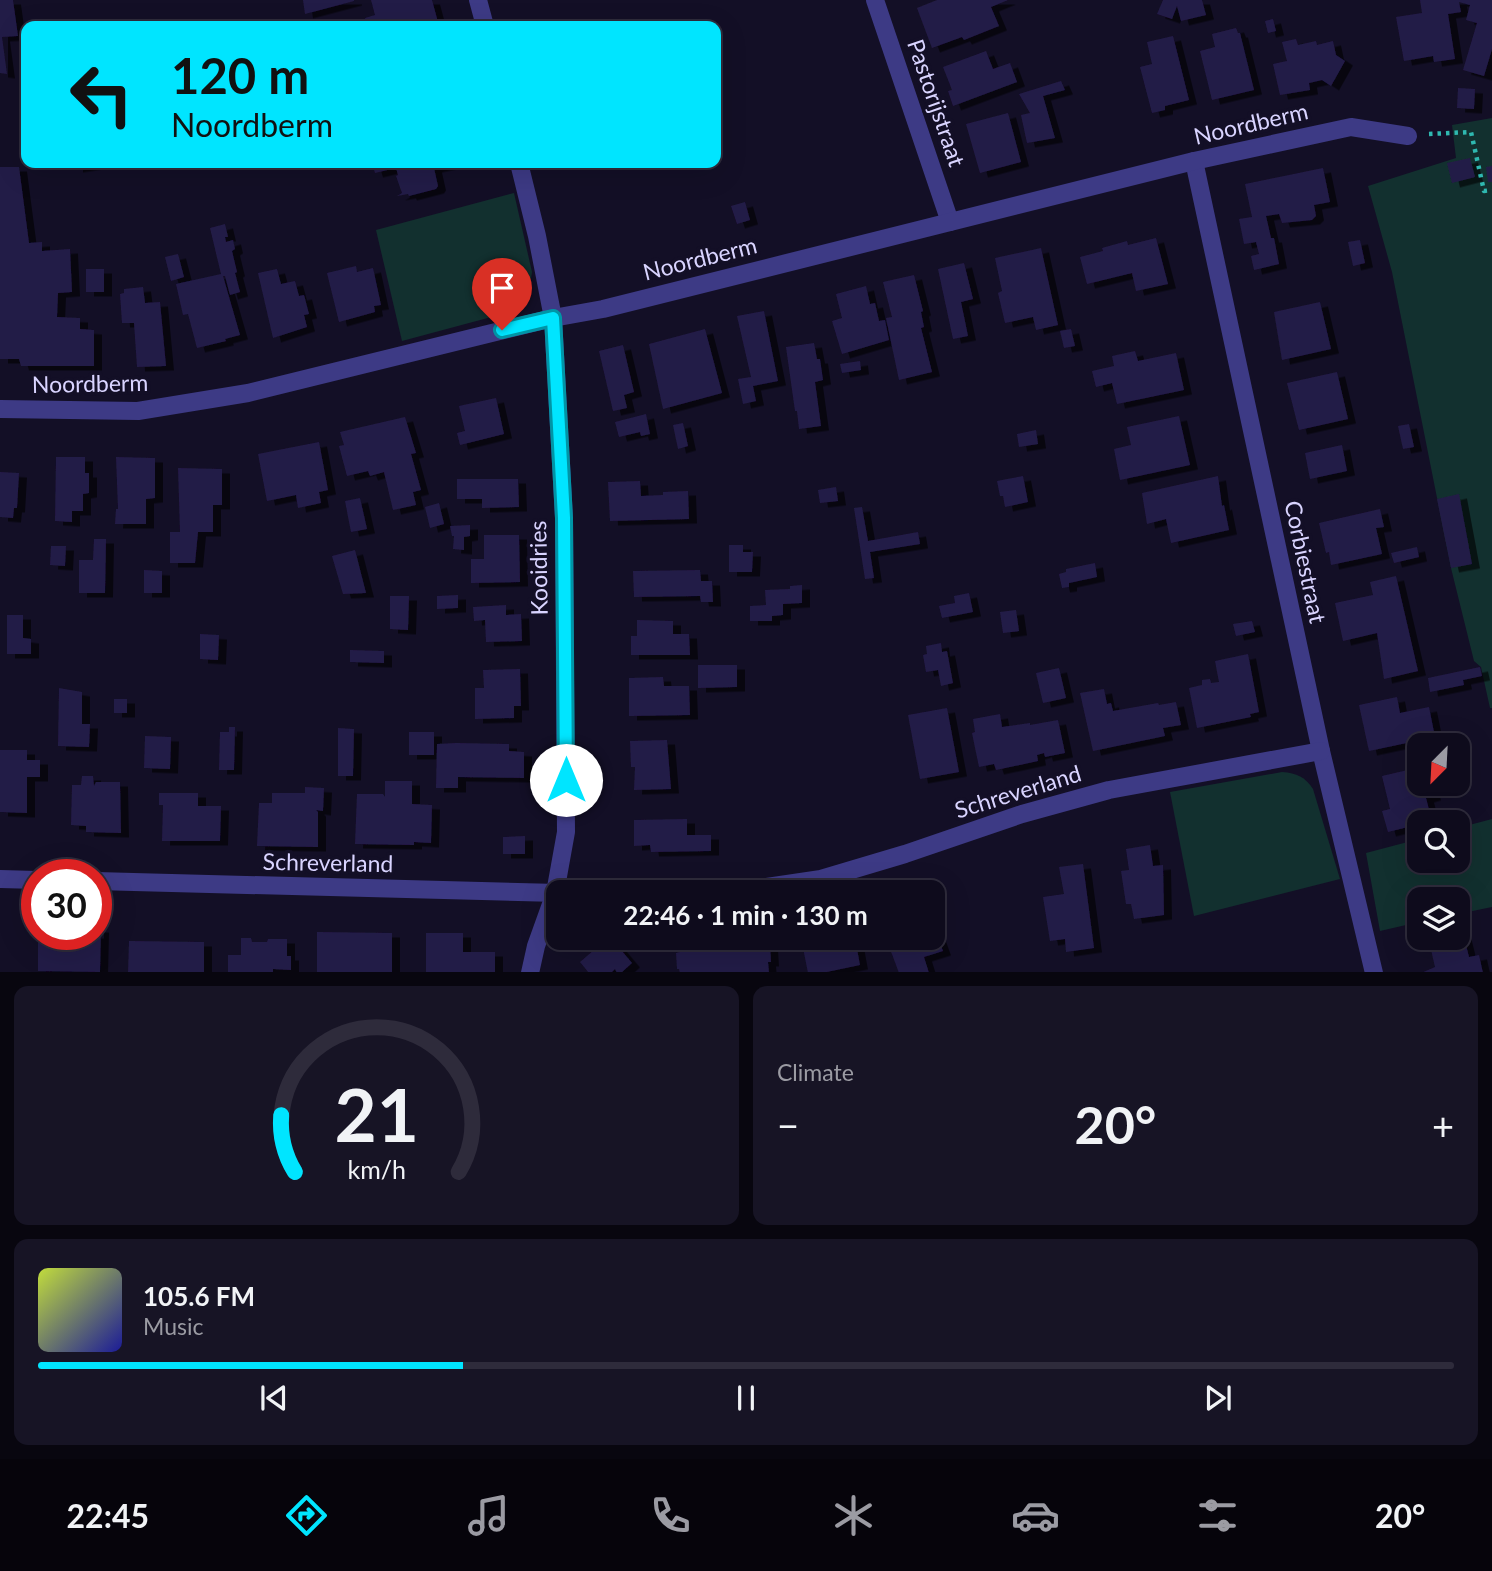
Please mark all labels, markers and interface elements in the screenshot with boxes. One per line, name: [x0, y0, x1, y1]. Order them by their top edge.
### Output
street label: Pastorijstraat: [902, 35, 972, 171]
text: 120 m: [171, 46, 309, 104]
icon: left: [56, 49, 147, 140]
street label: Noordberm: [1191, 96, 1311, 150]
text: Noordberm: [171, 105, 333, 144]
street label: Noordberm: [640, 230, 760, 286]
pin: [472, 258, 532, 330]
icon: arrive: [483, 269, 521, 307]
street label: Noordberm: [32, 368, 148, 398]
street label: Corbiestraat: [1279, 498, 1333, 626]
street label: Kooidries: [523, 520, 553, 616]
north arrow: [1407, 733, 1470, 796]
map controls: [1407, 733, 1470, 950]
position arrow: [529, 743, 603, 817]
street label: Schreverland: [951, 759, 1084, 824]
button: search: [1407, 810, 1470, 873]
street label: Schreverland: [262, 847, 394, 877]
speed limit sign: 30: [21, 859, 112, 950]
button: layers: [1407, 887, 1470, 950]
text: 22:46 · 1 min · 130 m: [623, 899, 868, 931]
text: Climate: [777, 1058, 854, 1086]
text: 21: [334, 1070, 419, 1158]
text: 20°: [1075, 1093, 1156, 1155]
text: −: [777, 1102, 799, 1148]
text: +: [1432, 1102, 1454, 1148]
text: km/h: [347, 1153, 406, 1183]
text: 105.6 FM: [143, 1280, 255, 1312]
text: Music: [143, 1312, 203, 1340]
icon: previous: [255, 1379, 293, 1417]
icon: pause: [727, 1379, 765, 1417]
icon: next: [1199, 1379, 1237, 1417]
icon: directions: [282, 1491, 331, 1540]
icon: music: [464, 1491, 513, 1540]
icon: phone: [646, 1491, 695, 1540]
icon: climate: [829, 1491, 878, 1540]
icon: car: [1011, 1491, 1060, 1540]
icon: filters: [1193, 1491, 1242, 1540]
text: 22:45: [67, 1496, 149, 1535]
text: 20°: [1375, 1496, 1425, 1535]

